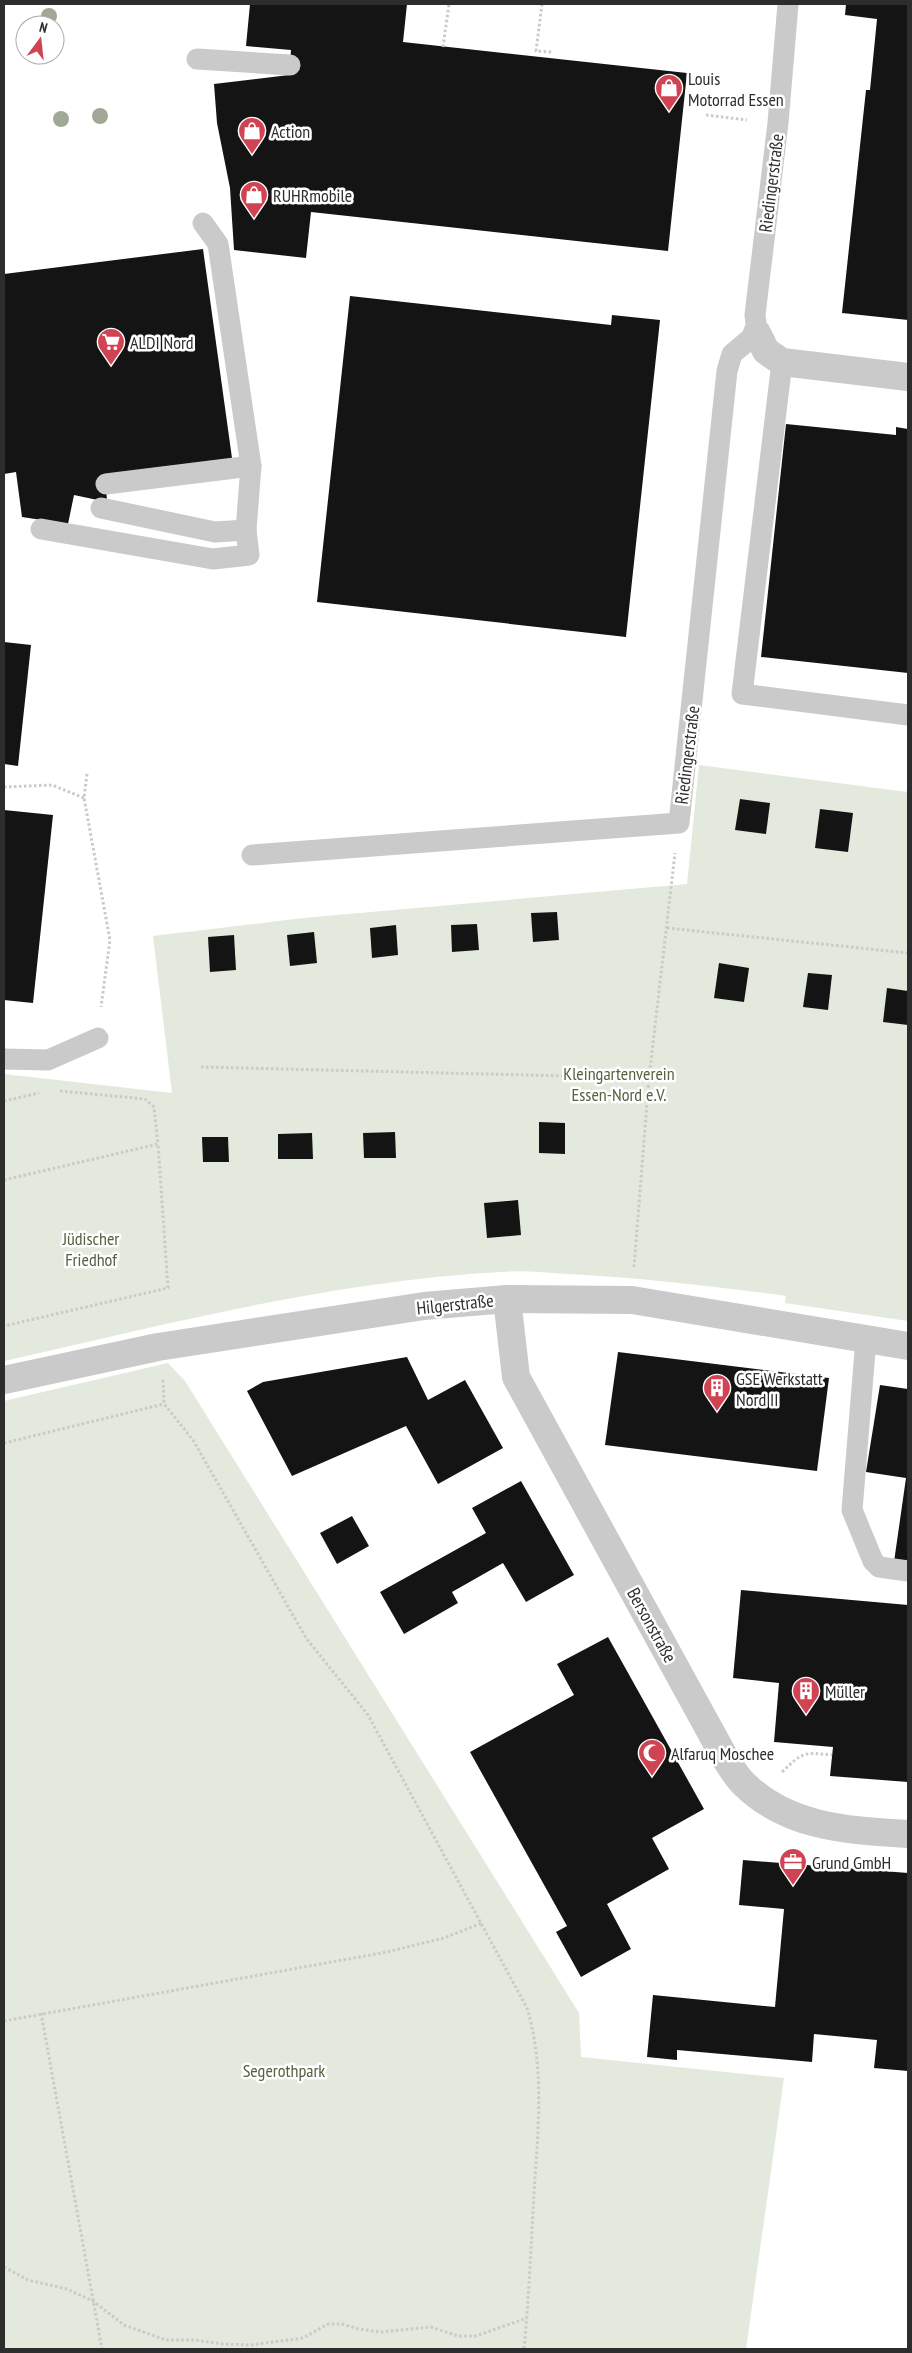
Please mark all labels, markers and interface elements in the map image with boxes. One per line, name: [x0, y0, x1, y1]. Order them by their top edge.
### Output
north arrow: [15, 15, 65, 65]
text: N: [37, 18, 49, 37]
place label: Louis Motorrad Essen: [688, 67, 784, 111]
shop icon: Louis Motorrad Essen: [654, 73, 684, 112]
shop icon: Action: [237, 116, 267, 155]
place label: Action: [271, 120, 310, 143]
street label: Riedingerstraße: [754, 132, 788, 234]
shop icon: RUHRmobile: [239, 180, 269, 219]
place label: RUHRmobile: [273, 184, 352, 207]
supermarket icon: ALDI Nord: [96, 327, 126, 366]
place label: ALDI Nord: [130, 331, 194, 354]
street label: Riedingerstraße: [670, 704, 704, 806]
park label: Kleingartenverein Essen-Nord e.V.: [563, 1062, 675, 1106]
park label: Jüdischer Friedhof: [62, 1227, 119, 1271]
street label: Hilgerstraße: [415, 1289, 495, 1319]
place label: GSE Werkstatt Nord II: [736, 1367, 823, 1411]
building icon: GSE Werkstatt Nord II: [702, 1373, 732, 1412]
street label: Bersonstraße: [622, 1584, 682, 1666]
building icon: Müller: [791, 1676, 821, 1715]
place label: Müller: [825, 1680, 865, 1703]
mosque icon: Alfaruq Moschee: [637, 1738, 667, 1777]
place label: Alfaruq Moschee: [671, 1742, 774, 1765]
office icon: Grund GmbH: [778, 1847, 808, 1886]
place label: Grund GmbH: [812, 1851, 891, 1874]
park label: Segerothpark: [243, 2059, 325, 2082]

